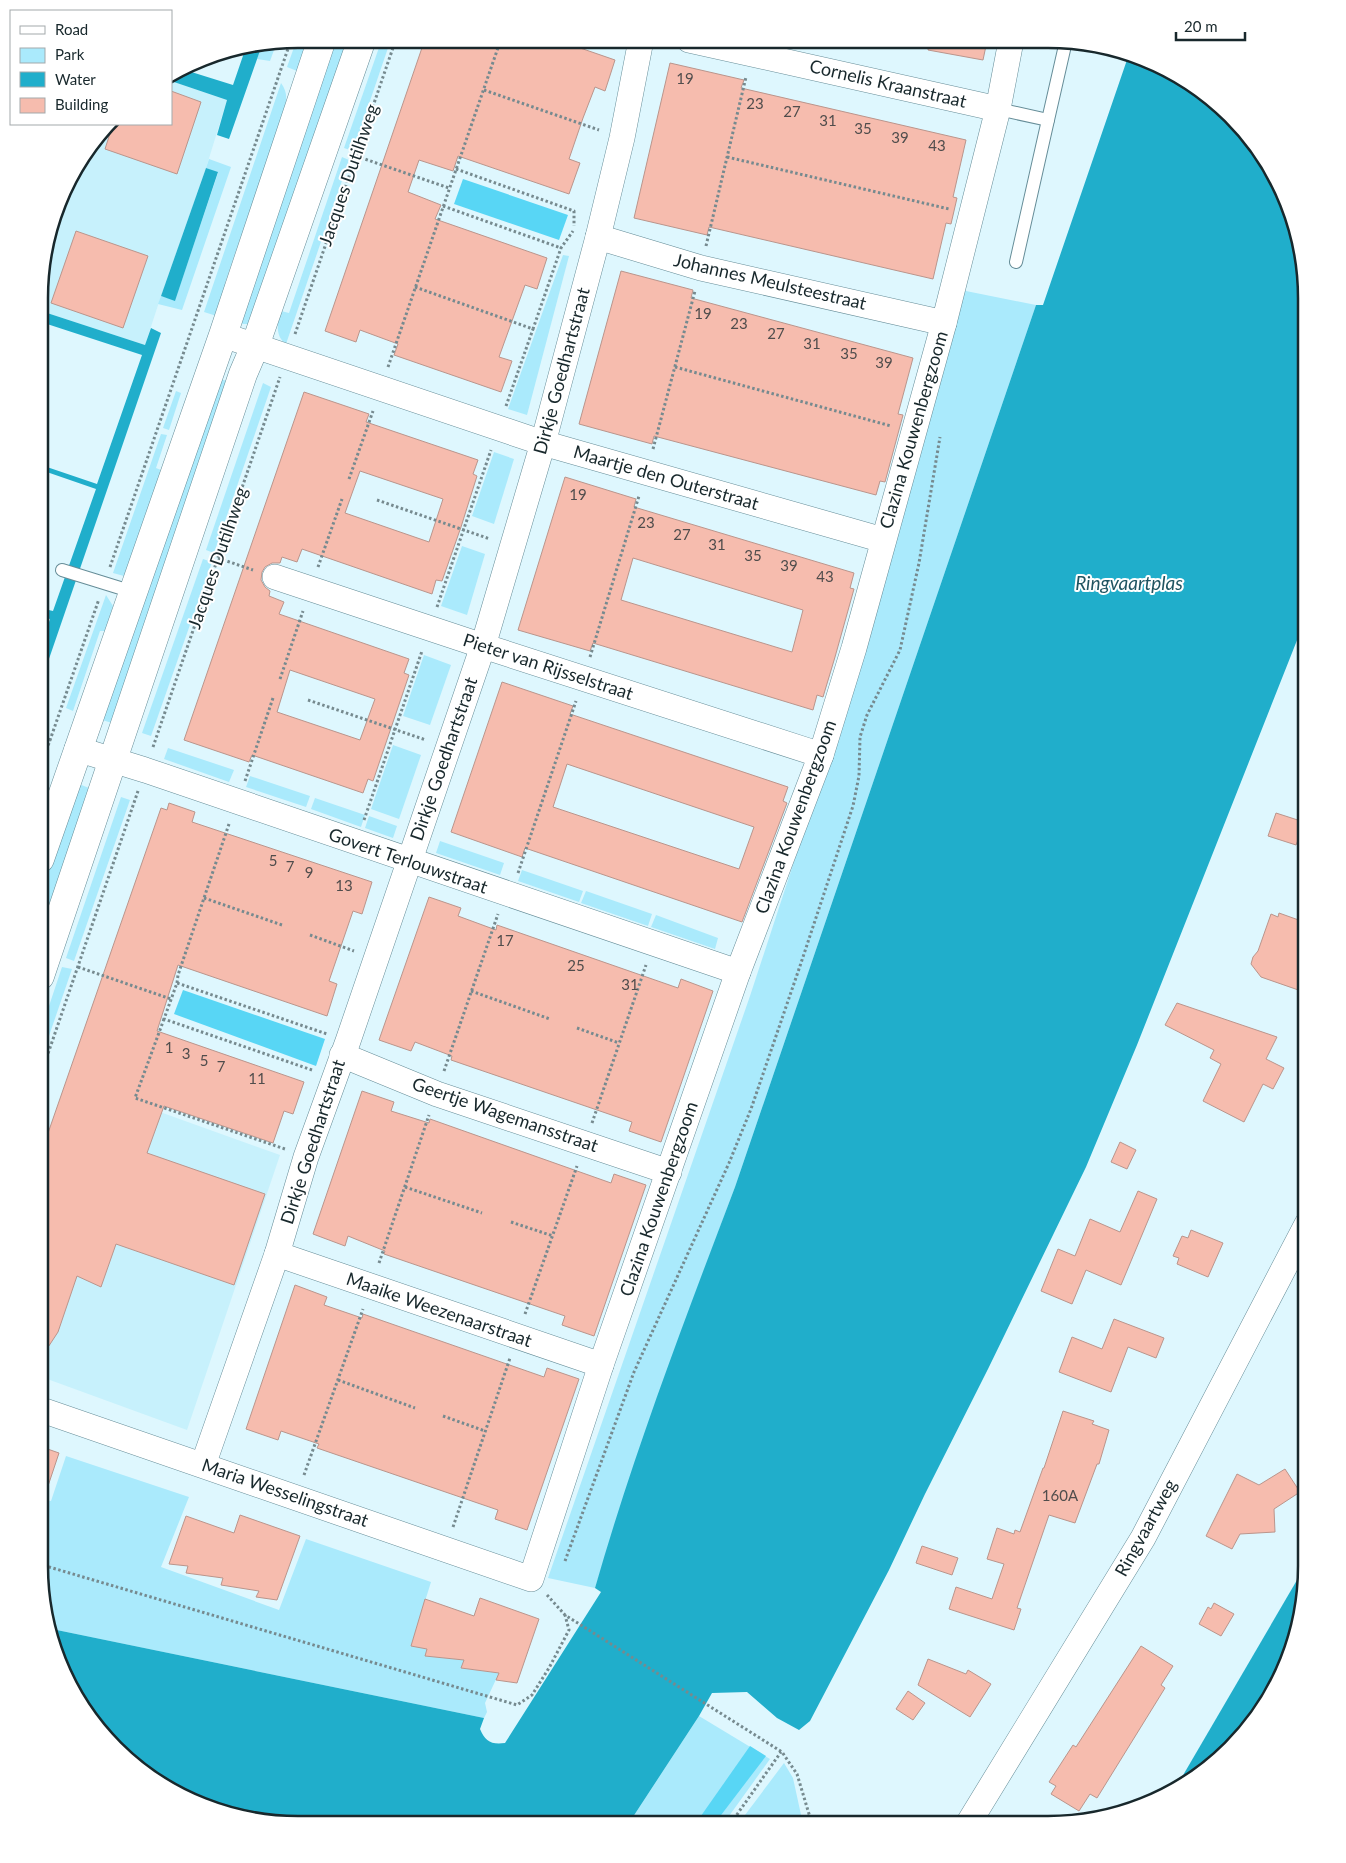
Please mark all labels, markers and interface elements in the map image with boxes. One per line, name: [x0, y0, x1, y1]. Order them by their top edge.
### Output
legend: [10, 10, 172, 125]
scale bar: [1176, 10, 1245, 42]
text: 20 m: [1184, 17, 1218, 35]
text: Road: [55, 20, 88, 38]
text: Park: [55, 45, 85, 63]
street label: Cornelis Kraanstraat: [808, 54, 969, 112]
house number: 19: [676, 69, 694, 87]
text: Water: [55, 70, 96, 88]
house number: 23: [746, 94, 764, 112]
text: Building: [55, 95, 108, 113]
street label: Jacques Dutilhweg: [313, 101, 383, 248]
house number: 27: [783, 102, 801, 120]
house number: 31: [819, 111, 837, 129]
house number: 35: [854, 119, 872, 137]
house number: 39: [891, 128, 909, 146]
house number: 43: [928, 136, 946, 154]
street label: Johannes Meulsteestraat: [672, 248, 869, 314]
street label: Dirkje Goedhartstraat: [528, 284, 594, 456]
house number: 19: [694, 304, 712, 322]
house number: 23: [730, 314, 748, 332]
house number: 27: [767, 324, 785, 342]
street label: Clazina Kouwenbergzoom: [874, 328, 952, 531]
house number: 31: [803, 334, 821, 352]
house number: 35: [840, 344, 858, 362]
house number: 39: [875, 353, 893, 371]
street label: Maartje den Outerstraat: [571, 440, 762, 514]
street label: Jacques Dutilhweg: [182, 484, 252, 631]
house number: 19: [569, 485, 587, 503]
house number: 23: [637, 513, 655, 531]
house number: 27: [673, 525, 691, 543]
house number: 31: [708, 535, 726, 553]
house number: 35: [744, 546, 762, 564]
house number: 39: [780, 556, 798, 574]
house number: 43: [816, 567, 834, 585]
water label: Ringvaartplas: [1075, 571, 1183, 594]
street label: Pieter van Rijsselstraat: [461, 628, 637, 704]
street label: Dirkje Goedhartstraat: [405, 673, 482, 843]
street label: Clazina Kouwenbergzoom: [750, 717, 840, 917]
street label: Govert Terlouwstraat: [326, 823, 491, 898]
house number: 5: [269, 851, 277, 869]
house number: 7: [286, 857, 295, 875]
house number: 9: [305, 863, 313, 881]
house number: 13: [335, 876, 353, 894]
house number: 17: [496, 931, 514, 949]
house number: 25: [567, 956, 585, 974]
house number: 31: [621, 975, 639, 993]
house number: 1: [165, 1038, 173, 1056]
house number: 3: [182, 1044, 190, 1062]
house number: 5: [200, 1051, 208, 1069]
street label: Dirkje Goedhartstraat: [275, 1056, 349, 1227]
house number: 7: [217, 1057, 226, 1075]
house number: 11: [248, 1069, 266, 1087]
street label: Geertje Wagemansstraat: [410, 1072, 602, 1156]
street label: Clazina Kouwenbergzoom: [614, 1098, 702, 1299]
street label: Maaike Weezenaarstraat: [344, 1267, 535, 1351]
street label: Maria Wesselingstraat: [199, 1453, 372, 1531]
street label: Ringvaartweg: [1109, 1475, 1181, 1580]
house number: 160A: [1042, 1486, 1079, 1504]

